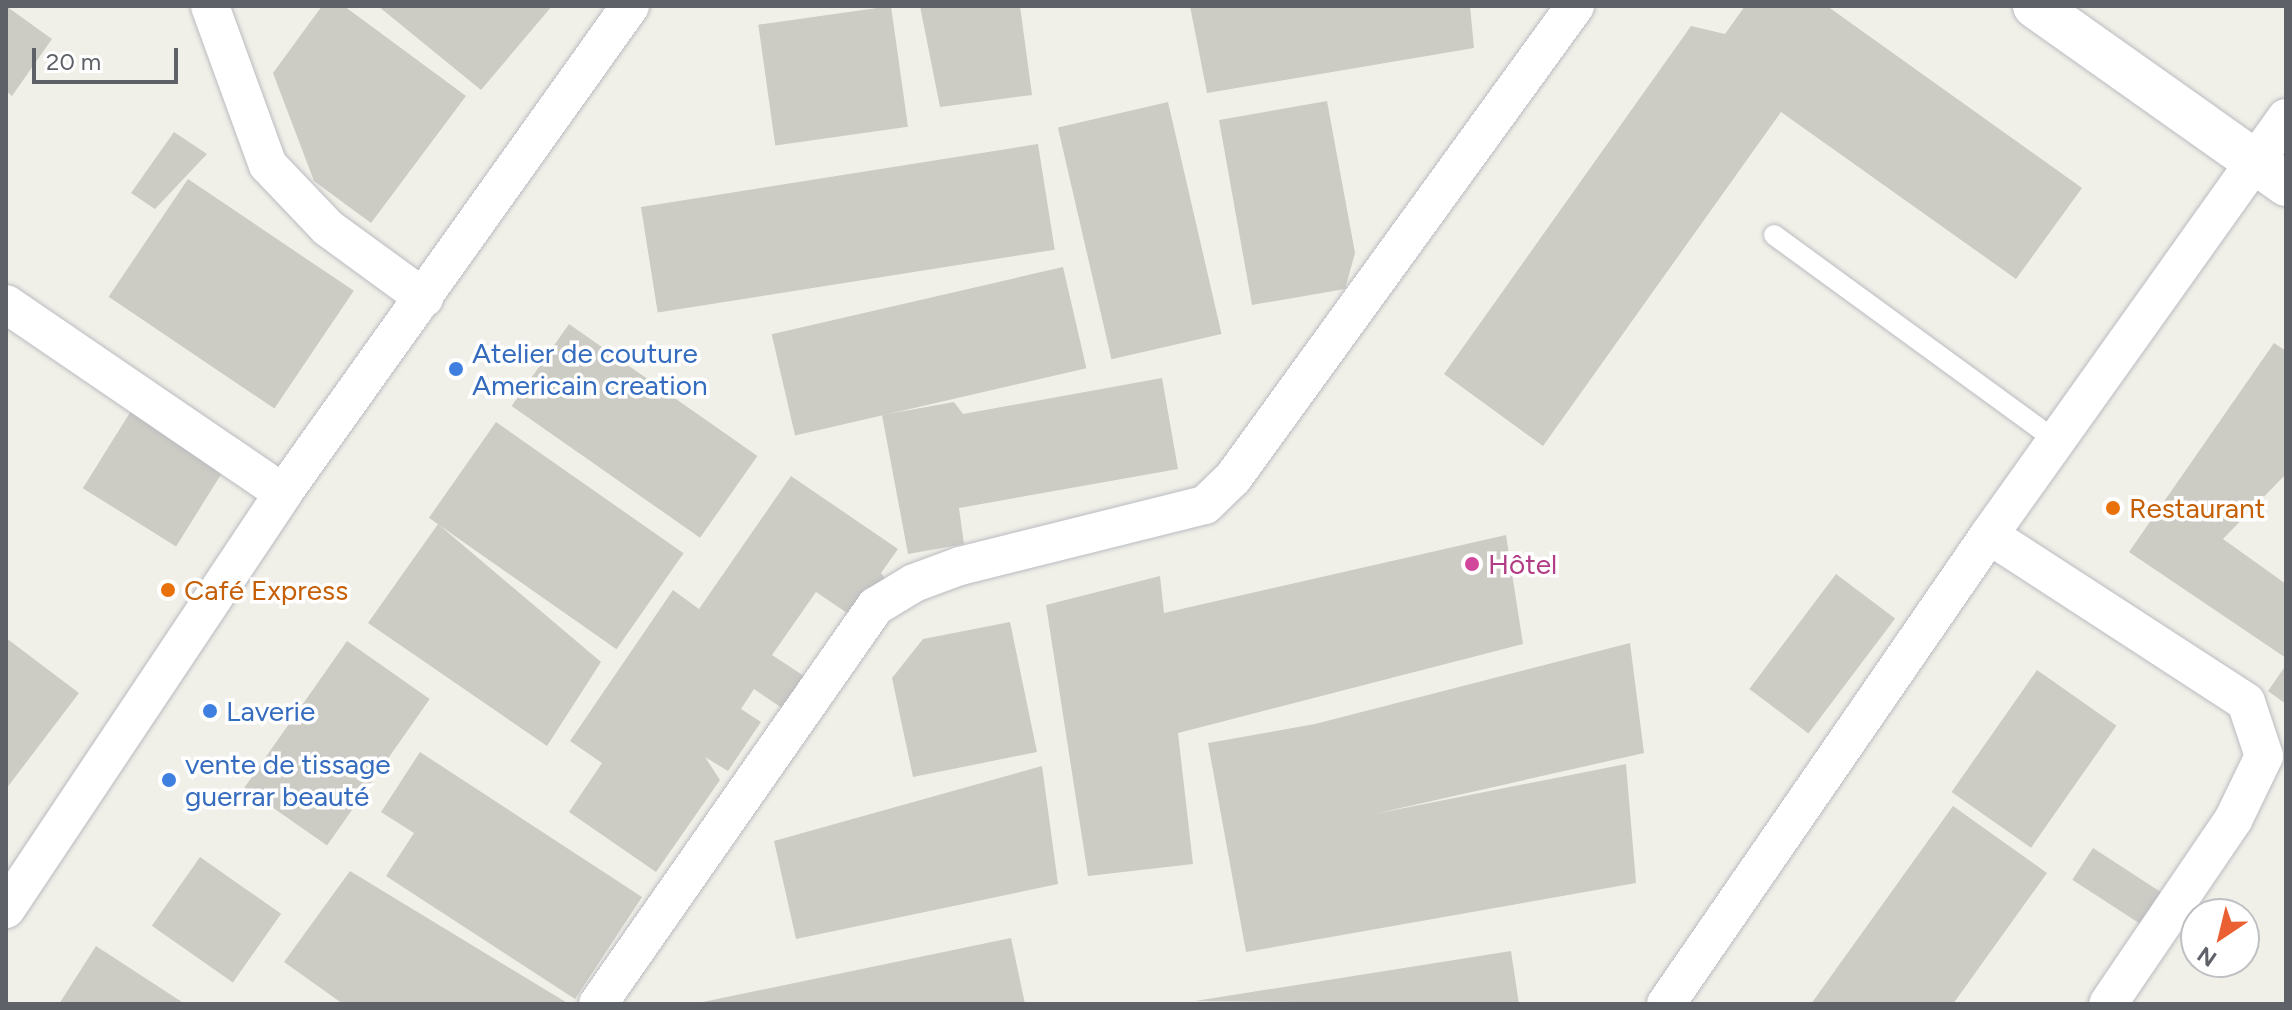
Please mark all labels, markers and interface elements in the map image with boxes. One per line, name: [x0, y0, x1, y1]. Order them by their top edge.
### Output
scale bar: [36, 32, 182, 82]
text: 20 m: [46, 47, 101, 76]
place label: Atelier de couture Americain creation: [472, 336, 708, 402]
marker: Atelier de couture Americain creation: [447, 360, 465, 378]
place label: Restaurant: [2129, 491, 2265, 525]
marker: Restaurant: [2104, 499, 2122, 517]
place label: Hôtel: [1488, 547, 1557, 581]
marker: Hôtel: [1463, 555, 1481, 573]
place label: Café Express: [184, 573, 348, 607]
marker: Café Express: [159, 581, 177, 599]
place label: Laverie: [226, 694, 315, 728]
marker: Laverie: [201, 702, 219, 720]
place label: vente de tissage guerrar beauté: [185, 747, 391, 813]
marker: vente de tissage guerrar beauté: [160, 771, 178, 789]
north arrow: [2180, 898, 2260, 978]
text: N: [2192, 940, 2222, 972]

